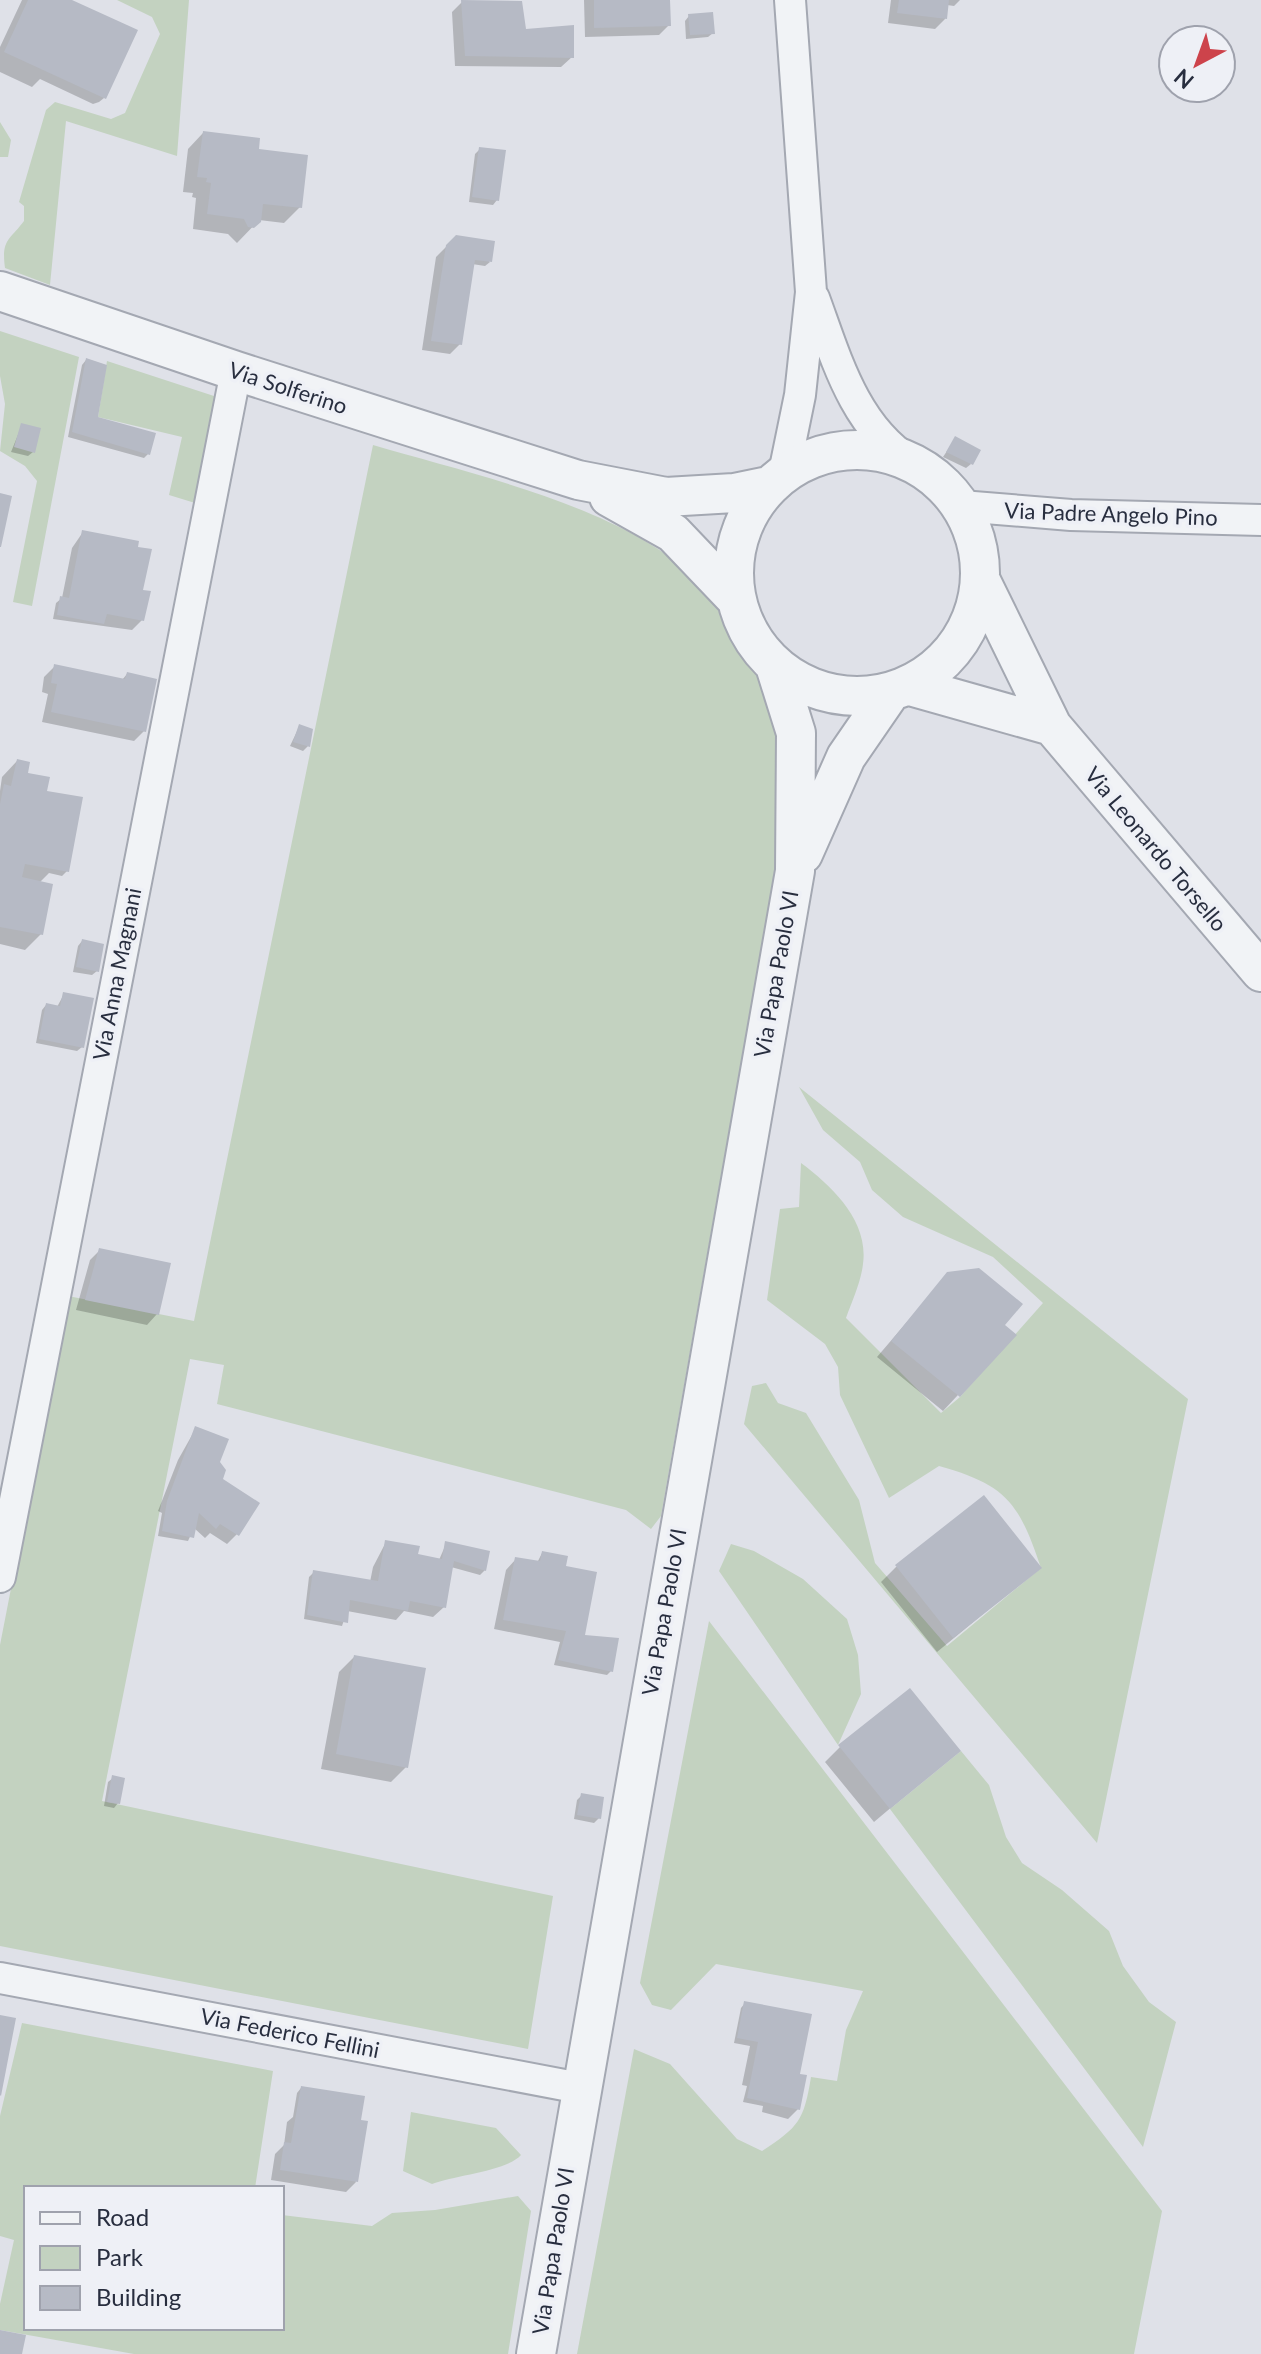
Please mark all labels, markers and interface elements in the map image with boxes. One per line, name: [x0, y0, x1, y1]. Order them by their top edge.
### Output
north arrow: [1157, 24, 1237, 104]
text: N: [1168, 64, 1199, 95]
street label: Via Solferino: [225, 356, 351, 419]
street label: Via Padre Angelo Pino: [1004, 496, 1218, 531]
street label: Via Leonardo Torsello: [1080, 761, 1233, 936]
street label: Via Anna Magnani: [87, 885, 146, 1062]
street label: Via Papa Paolo VI: [748, 888, 803, 1060]
street label: Via Papa Paolo VI: [636, 1526, 691, 1698]
street label: Via Federico Fellini: [198, 2002, 382, 2063]
street label: Via Papa Paolo VI: [526, 2165, 579, 2337]
legend: [24, 2186, 284, 2330]
text: Road: [96, 2202, 149, 2231]
text: Park: [96, 2242, 144, 2271]
text: Building: [96, 2282, 181, 2311]

